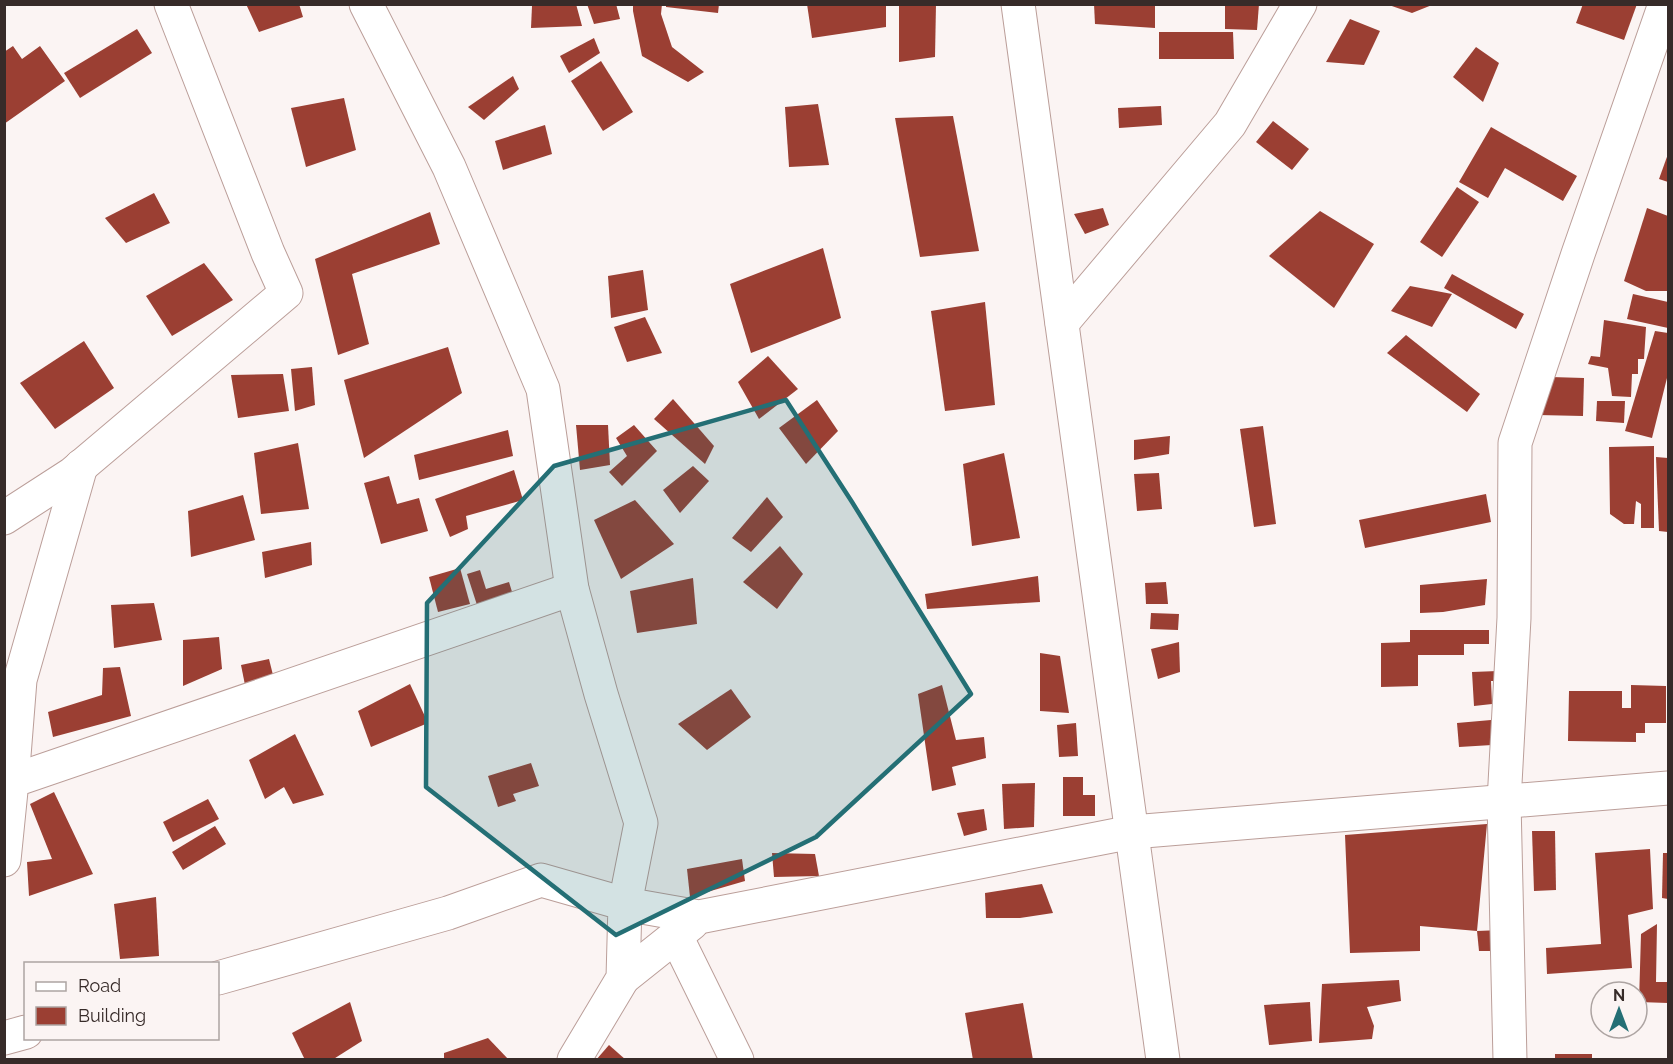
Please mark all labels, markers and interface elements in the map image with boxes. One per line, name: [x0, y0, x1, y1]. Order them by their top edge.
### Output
legend: [24, 962, 219, 1040]
text: Road: [78, 975, 121, 996]
north arrow: [1589, 980, 1649, 1040]
text: N: [1613, 986, 1625, 1005]
text: Building: [78, 1005, 146, 1026]

